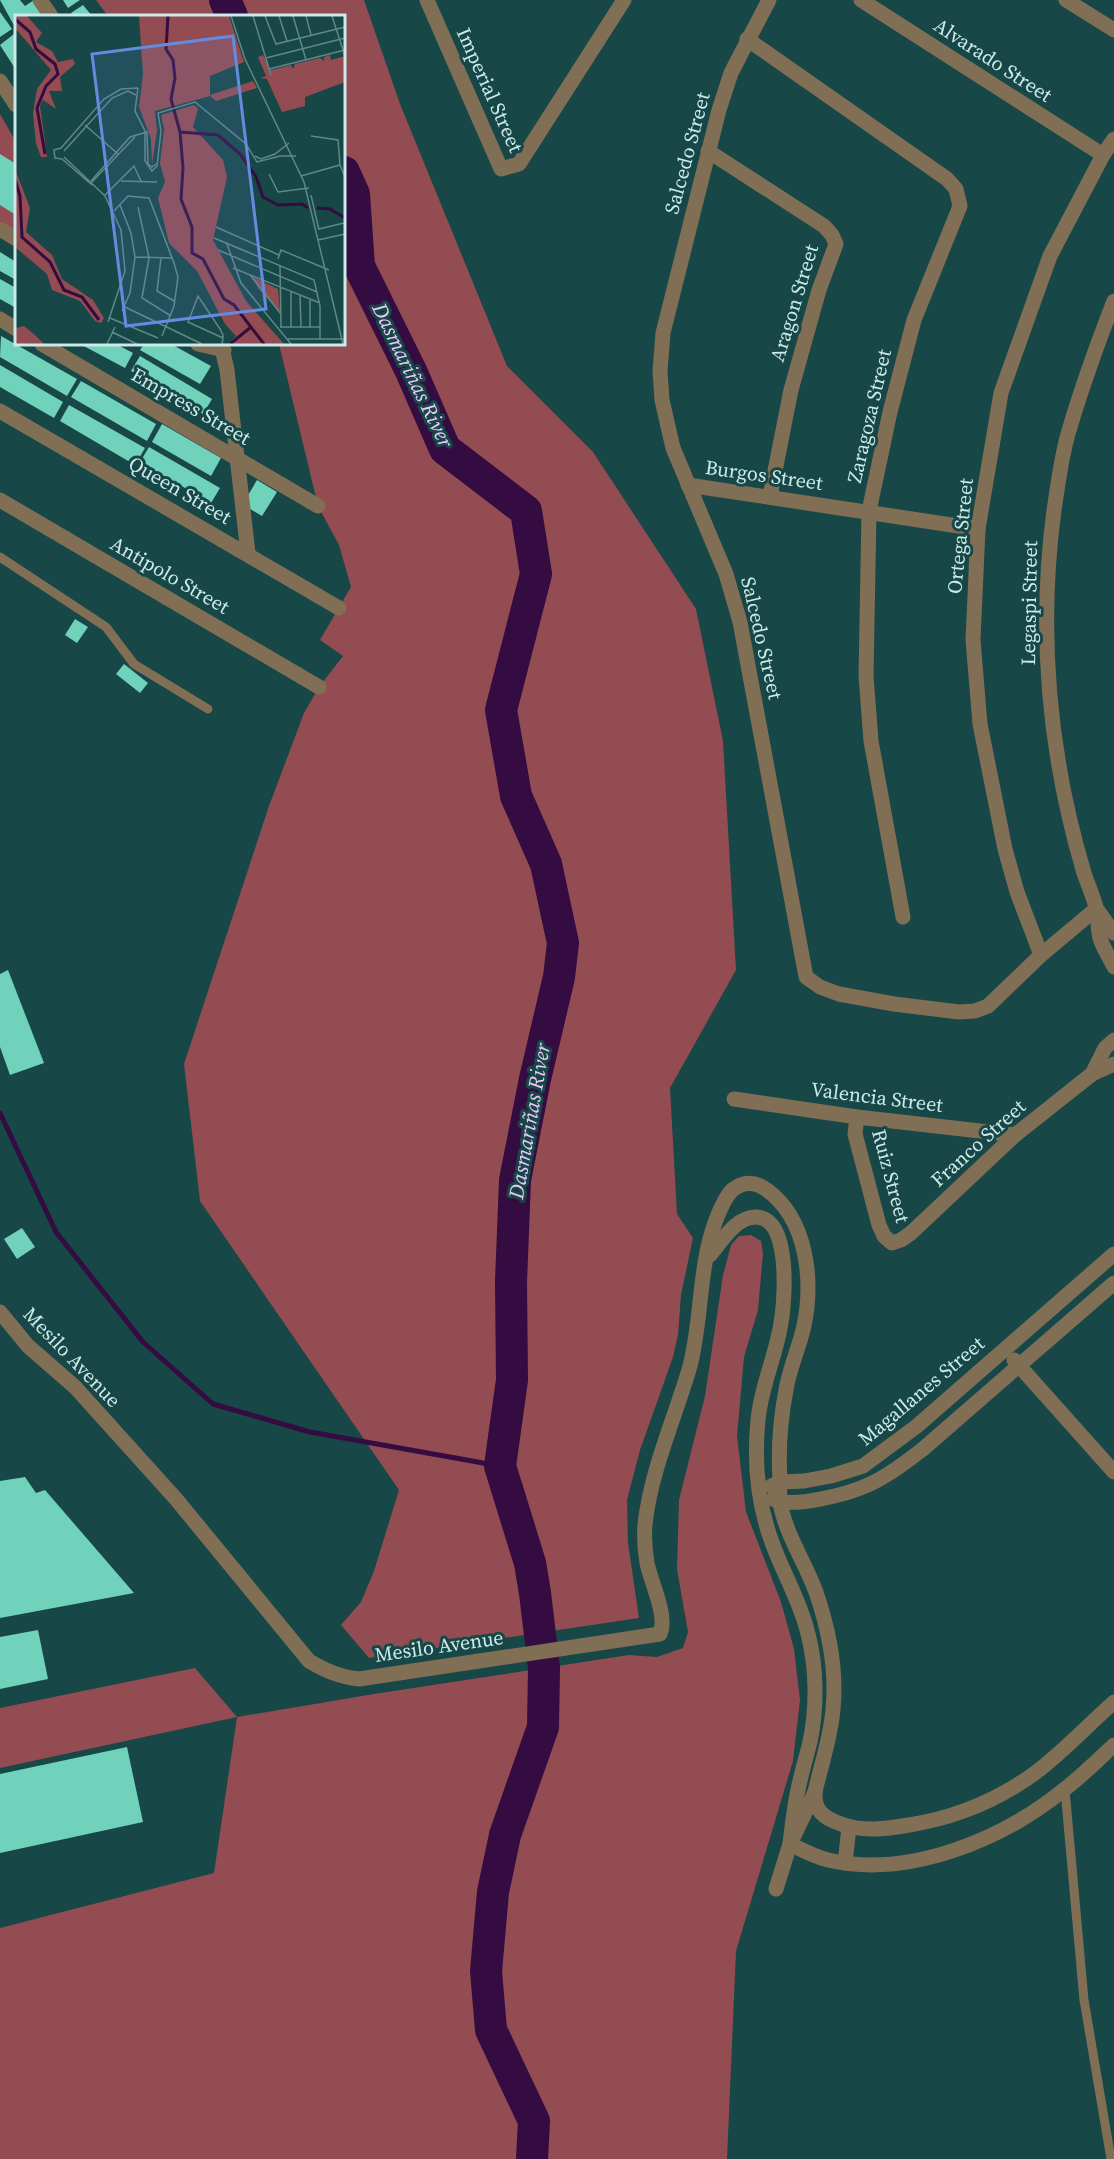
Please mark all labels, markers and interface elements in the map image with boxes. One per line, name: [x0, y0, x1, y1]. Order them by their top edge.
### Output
street label: Alvarado Street: [928, 11, 1058, 109]
inset map: [15, 15, 345, 345]
street label: Imperial Street: [450, 23, 530, 157]
street label: Salcedo Street: [657, 89, 717, 217]
street label: Aragon Street: [763, 241, 825, 365]
water label: Dasmariñas River: [365, 297, 461, 453]
street label: Zaragoza Street: [840, 346, 898, 485]
street label: Empress Street: [126, 360, 256, 452]
street label: Queen Street: [123, 449, 237, 531]
street label: Burgos Street: [703, 453, 825, 497]
street label: Ortega Street: [940, 476, 980, 595]
street label: Antipolo Street: [105, 530, 235, 621]
street label: Legaspi Street: [1014, 540, 1044, 666]
street label: Salcedo Street: [734, 574, 790, 703]
water label: Dasmariñas River: [501, 1040, 557, 1202]
street label: Valencia Street: [809, 1075, 945, 1119]
street label: Franco Street: [925, 1093, 1032, 1193]
street label: Ruiz Street: [865, 1126, 917, 1226]
street label: Mesilo Avenue: [17, 1301, 127, 1413]
street label: Magallanes Street: [852, 1330, 990, 1452]
street label: Mesilo Avenue: [373, 1623, 505, 1669]

